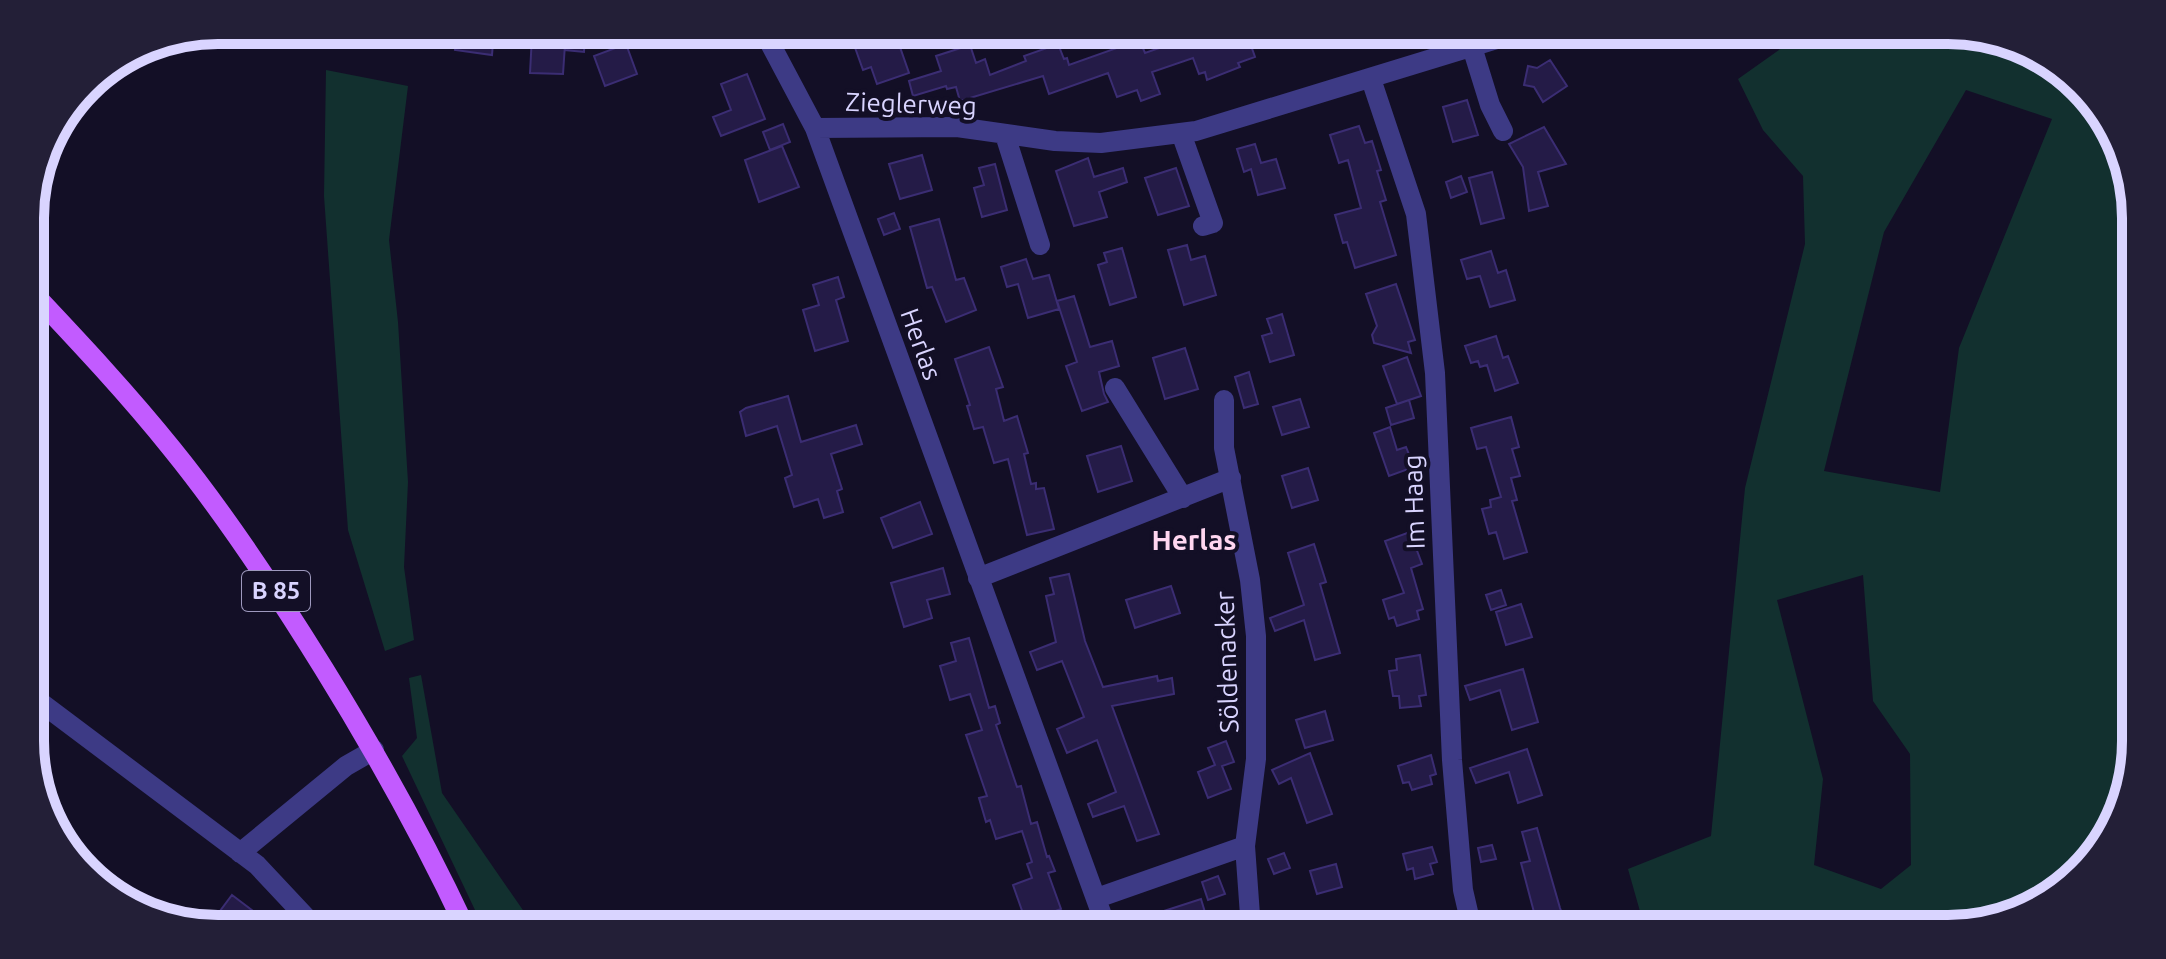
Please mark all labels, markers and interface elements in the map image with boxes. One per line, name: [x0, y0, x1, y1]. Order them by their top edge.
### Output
street label: Zieglerweg: [845, 87, 977, 120]
street label: Herlas: [895, 304, 948, 383]
street label: Im Haag: [1397, 454, 1430, 550]
district label: Herlas: [1151, 524, 1237, 555]
road number: B 85: [242, 571, 310, 611]
street label: Söldenacker: [1210, 590, 1243, 734]

